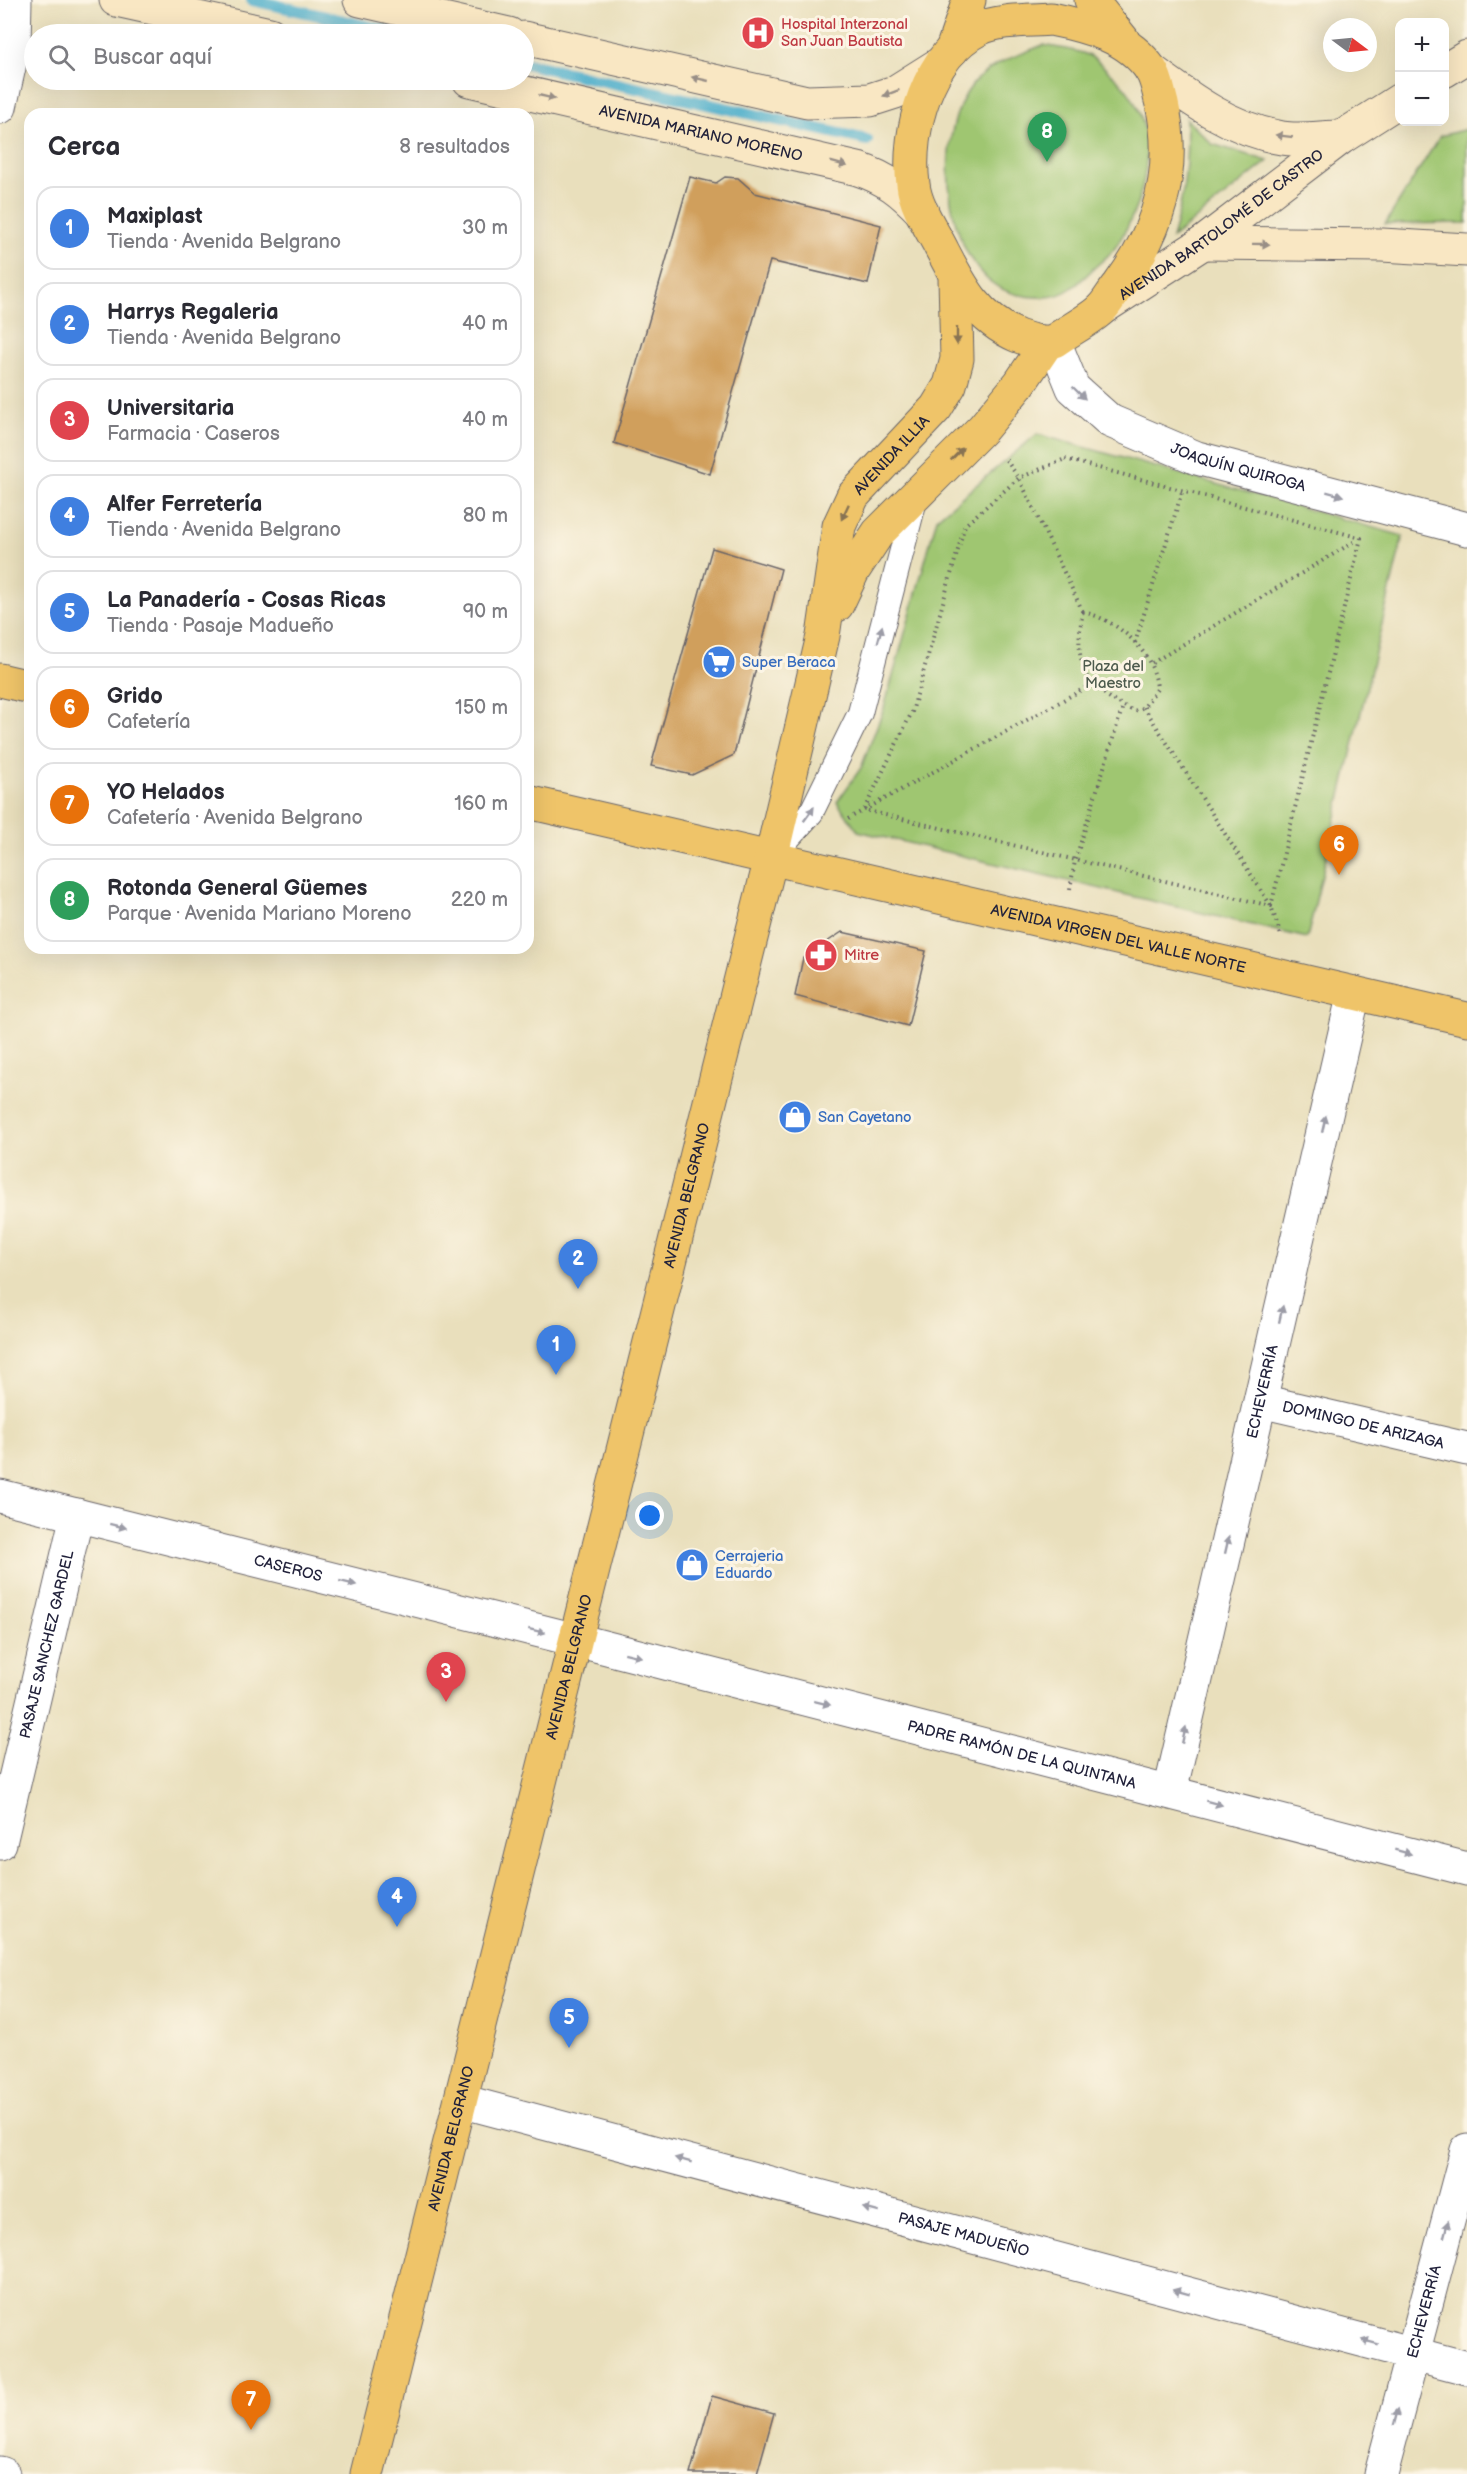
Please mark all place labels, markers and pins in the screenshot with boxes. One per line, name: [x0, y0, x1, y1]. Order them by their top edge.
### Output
hospital icon: Hospital Interzonal San Juan Bautista: [740, 15, 776, 51]
place label: Hospital Interzonal San Juan Bautista: [781, 15, 908, 51]
pin: 8: [1028, 112, 1066, 162]
supermarket icon: Super Beraca: [701, 644, 737, 680]
place label: Super Beraca: [742, 653, 836, 672]
pin: 6: [1320, 826, 1358, 875]
pharmacy icon: Mitre: [803, 937, 839, 973]
place label: Mitre: [844, 946, 879, 965]
shop icon: San Cayetano: [777, 1099, 813, 1135]
place label: San Cayetano: [818, 1108, 912, 1127]
pin: 2: [558, 1240, 598, 1289]
pin: 1: [536, 1326, 576, 1375]
shop icon: Cerrajeria Eduardo: [674, 1547, 710, 1583]
place label: Cerrajeria Eduardo: [715, 1547, 783, 1583]
pin: 3: [426, 1652, 466, 1702]
pin: 4: [378, 1878, 416, 1927]
pin: 5: [550, 1998, 588, 2048]
pin: 7: [232, 2380, 270, 2430]

